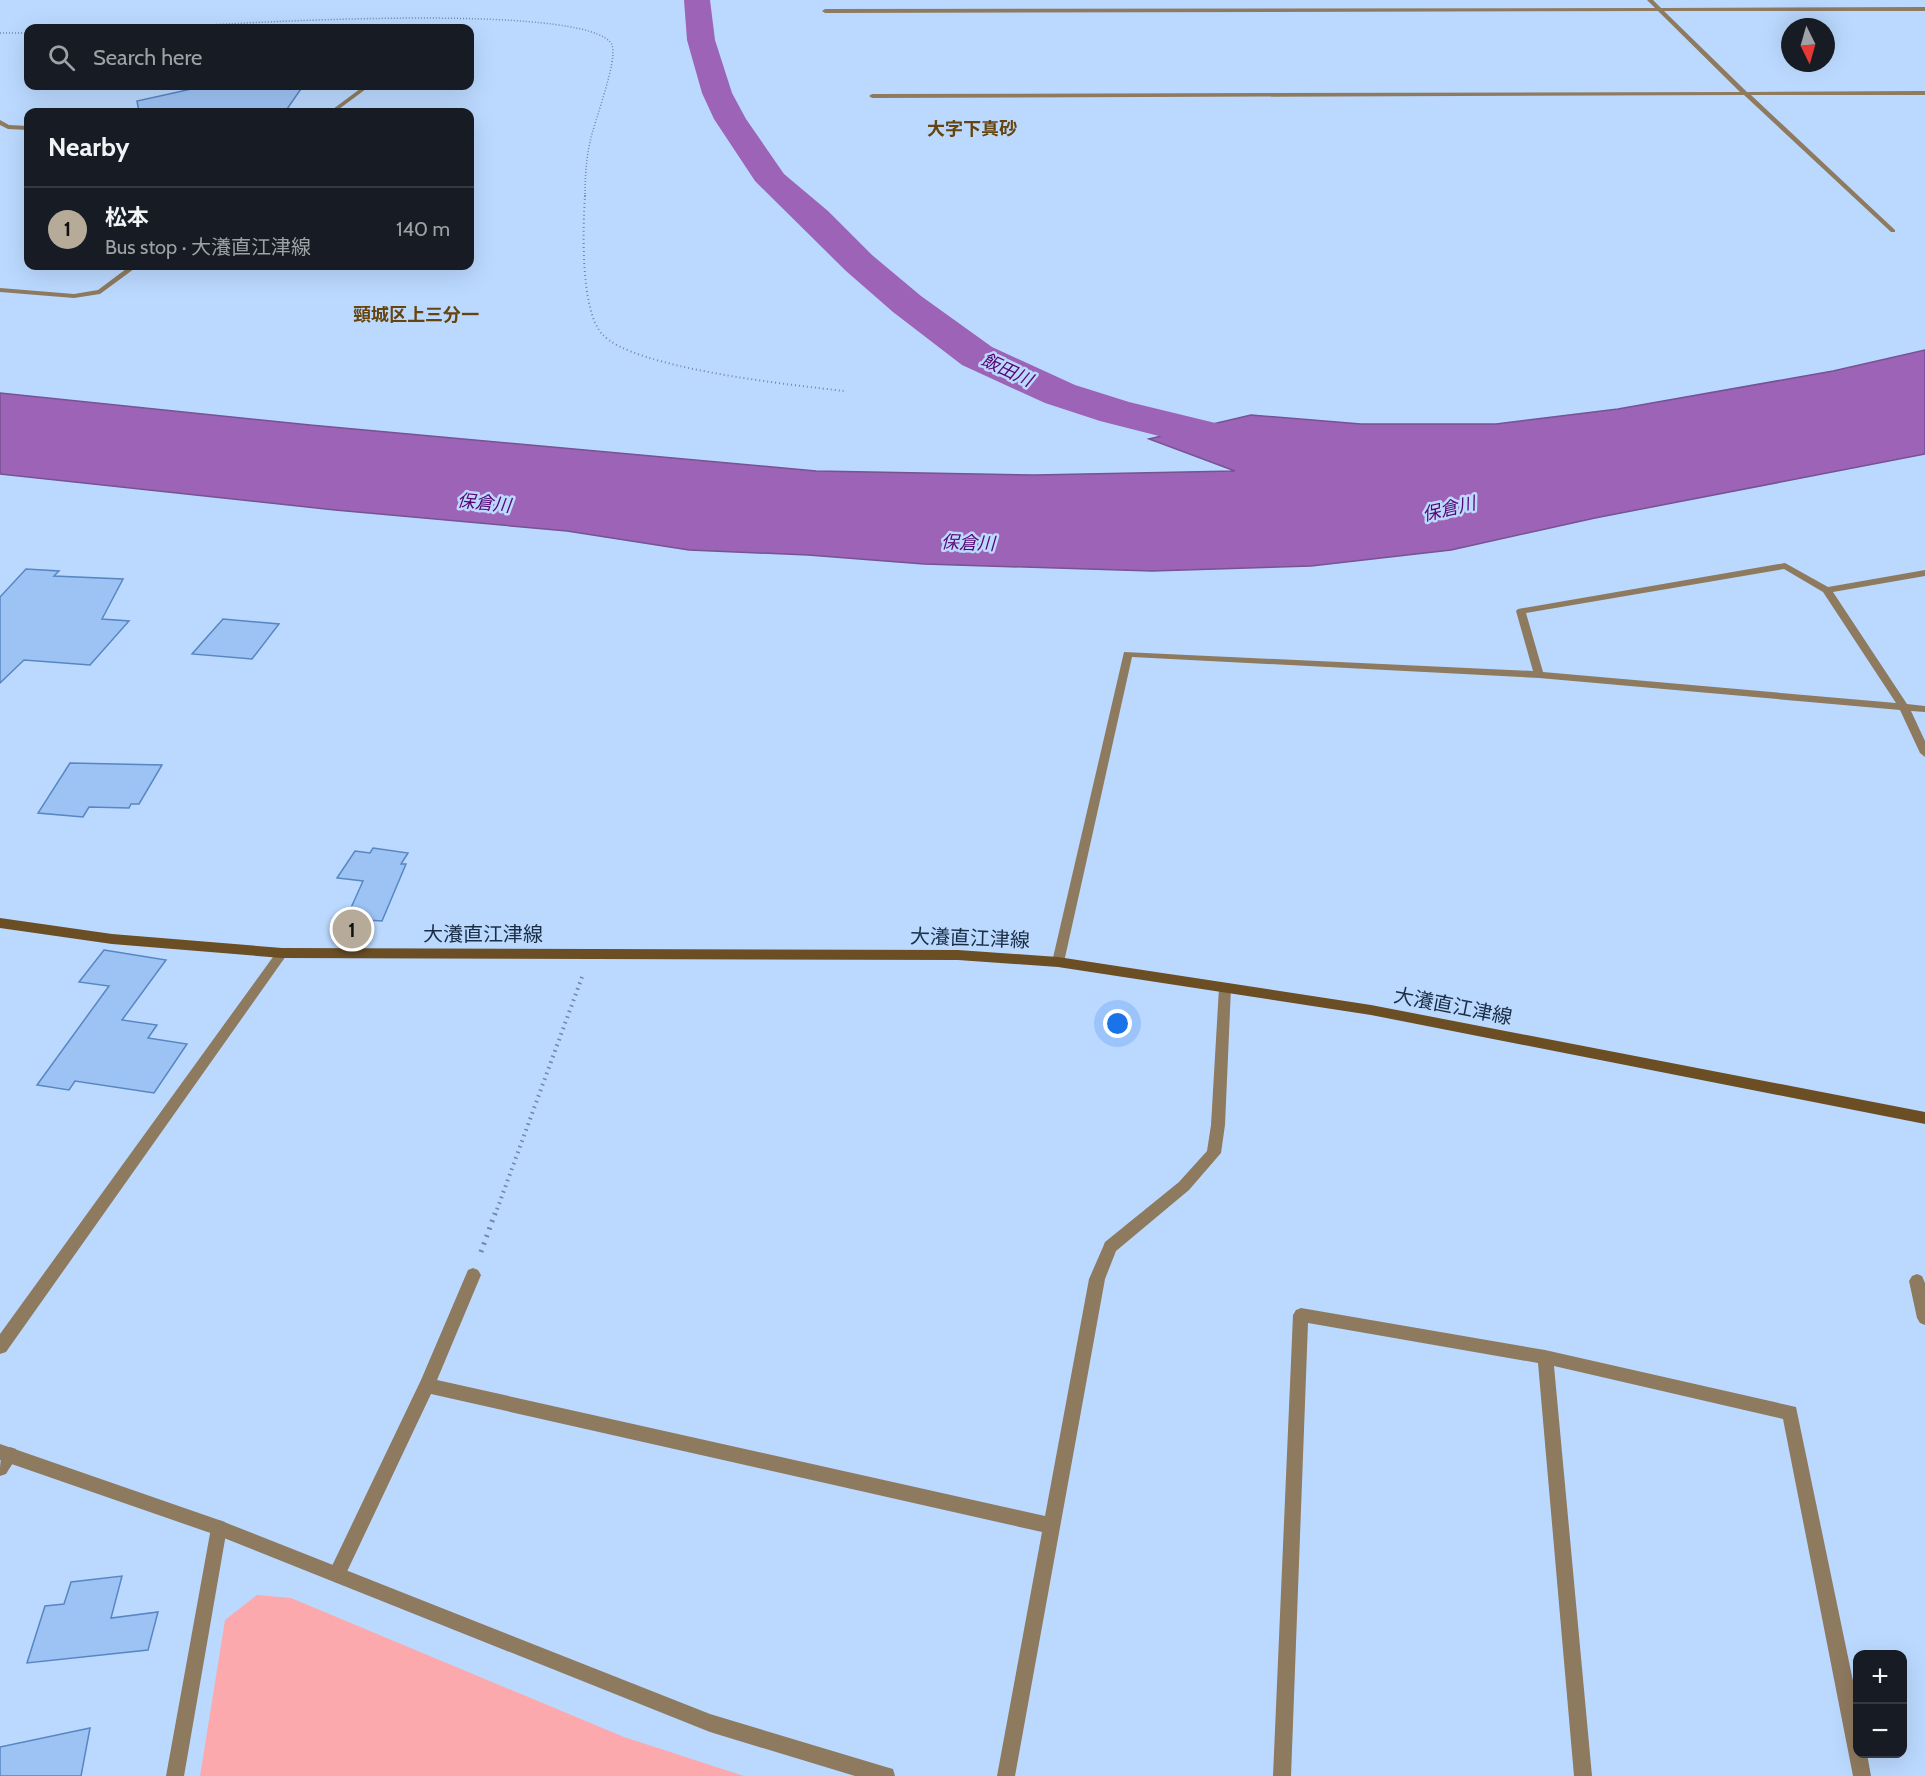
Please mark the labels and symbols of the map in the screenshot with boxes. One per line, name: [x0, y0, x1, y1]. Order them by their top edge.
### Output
north arrow: [1781, 18, 1835, 72]
district label: 大字下真砂: [927, 118, 1017, 140]
district label: 頸城区上三分一: [353, 304, 479, 326]
water label: 飯田川: [978, 349, 1038, 392]
water label: 保倉川: [456, 489, 514, 517]
water label: 保倉川: [1420, 492, 1480, 526]
water label: 保倉川: [941, 531, 997, 555]
pin: 1: [332, 906, 372, 952]
street label: 大瀁直江津線: [423, 922, 543, 946]
street label: 大瀁直江津線: [910, 924, 1030, 952]
street label: 大瀁直江津線: [1392, 983, 1514, 1029]
your location: [1103, 1009, 1132, 1038]

